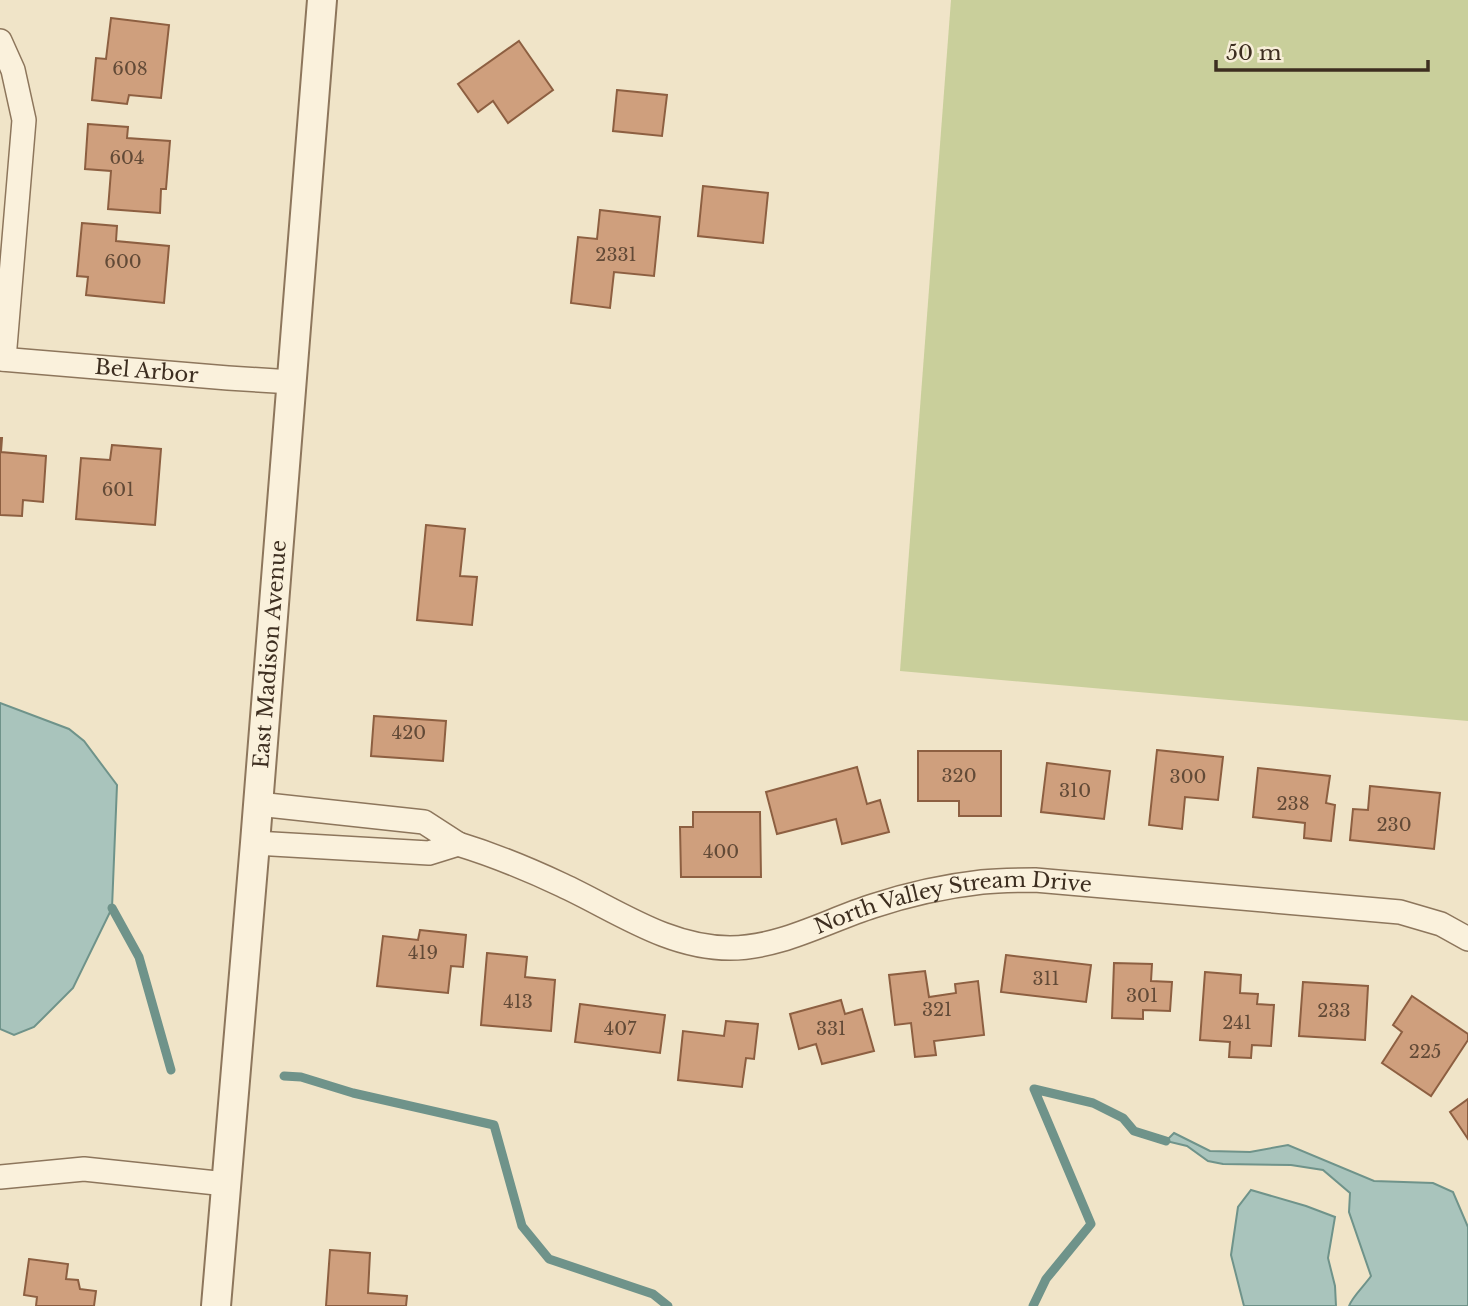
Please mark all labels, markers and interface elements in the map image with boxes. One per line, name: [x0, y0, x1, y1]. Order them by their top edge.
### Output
scale bar: [1216, 28, 1428, 72]
text: 50 m: [1226, 40, 1282, 66]
house number: 608: [112, 58, 148, 80]
house number: 604: [110, 147, 144, 169]
house number: 2331: [595, 244, 637, 266]
house number: 600: [104, 251, 142, 273]
street label: Bel Arbor: [94, 354, 199, 388]
house number: 601: [102, 479, 134, 501]
street label: East Madison Avenue: [248, 539, 292, 770]
house number: 420: [392, 722, 426, 744]
house number: 320: [941, 765, 977, 787]
house number: 300: [1170, 766, 1206, 788]
house number: 310: [1059, 780, 1091, 802]
house number: 238: [1276, 793, 1310, 815]
house number: 230: [1376, 814, 1412, 836]
house number: 400: [703, 841, 739, 863]
street label: North Valley Stream Drive: [811, 867, 1093, 940]
house number: 419: [408, 942, 438, 964]
house number: 311: [1032, 968, 1060, 990]
house number: 301: [1126, 985, 1158, 1007]
house number: 413: [503, 991, 533, 1013]
house number: 321: [922, 999, 952, 1021]
house number: 233: [1317, 1000, 1351, 1022]
house number: 241: [1222, 1012, 1252, 1034]
house number: 407: [604, 1018, 637, 1040]
house number: 331: [816, 1018, 846, 1040]
house number: 225: [1409, 1041, 1441, 1063]

